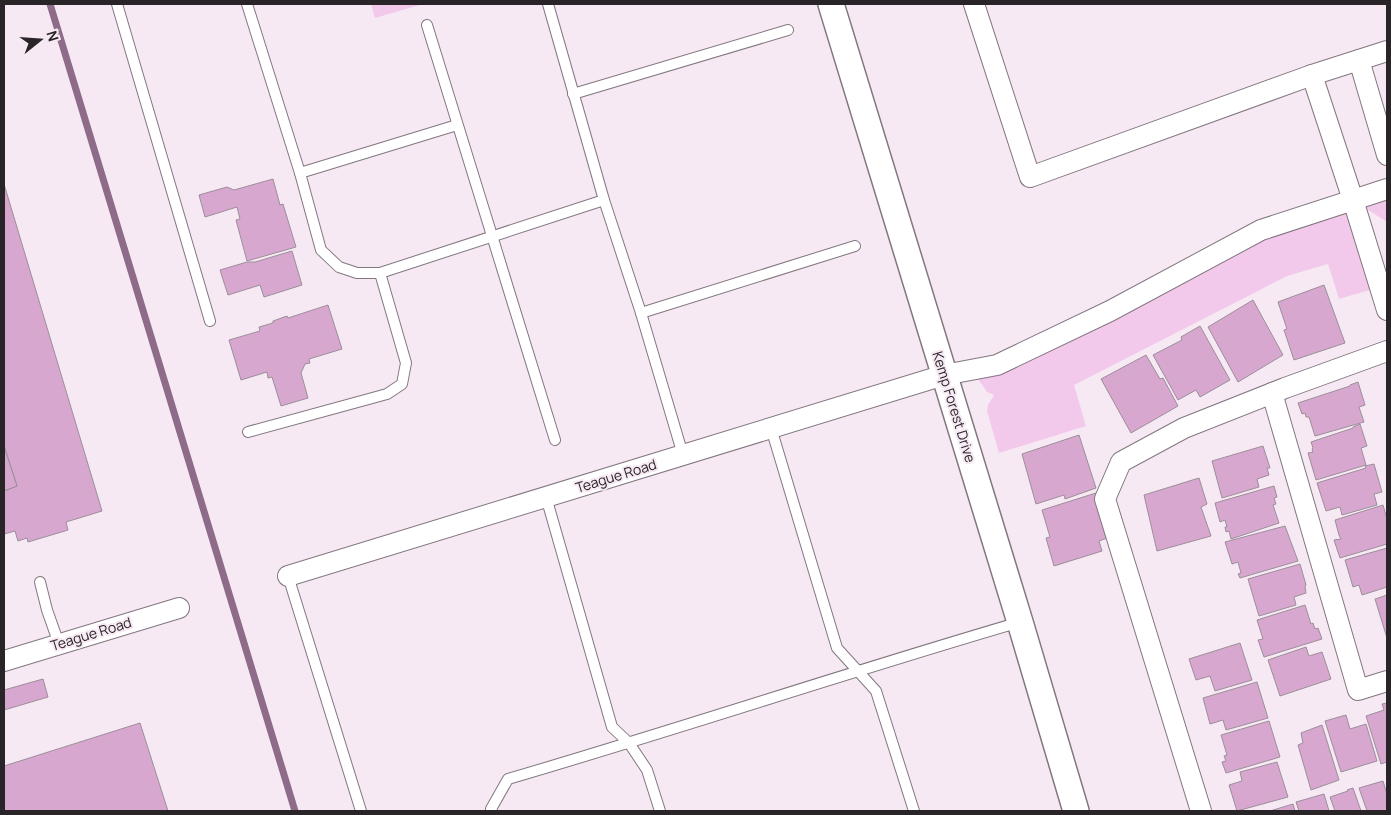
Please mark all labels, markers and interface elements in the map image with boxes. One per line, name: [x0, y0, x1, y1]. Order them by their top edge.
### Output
north arrow: [15, 15, 65, 65]
text: N: [42, 28, 63, 44]
street label: Kemp Forest Drive: [929, 349, 980, 465]
street label: Teague Road: [573, 454, 659, 497]
street label: Teague Road: [48, 612, 134, 655]

